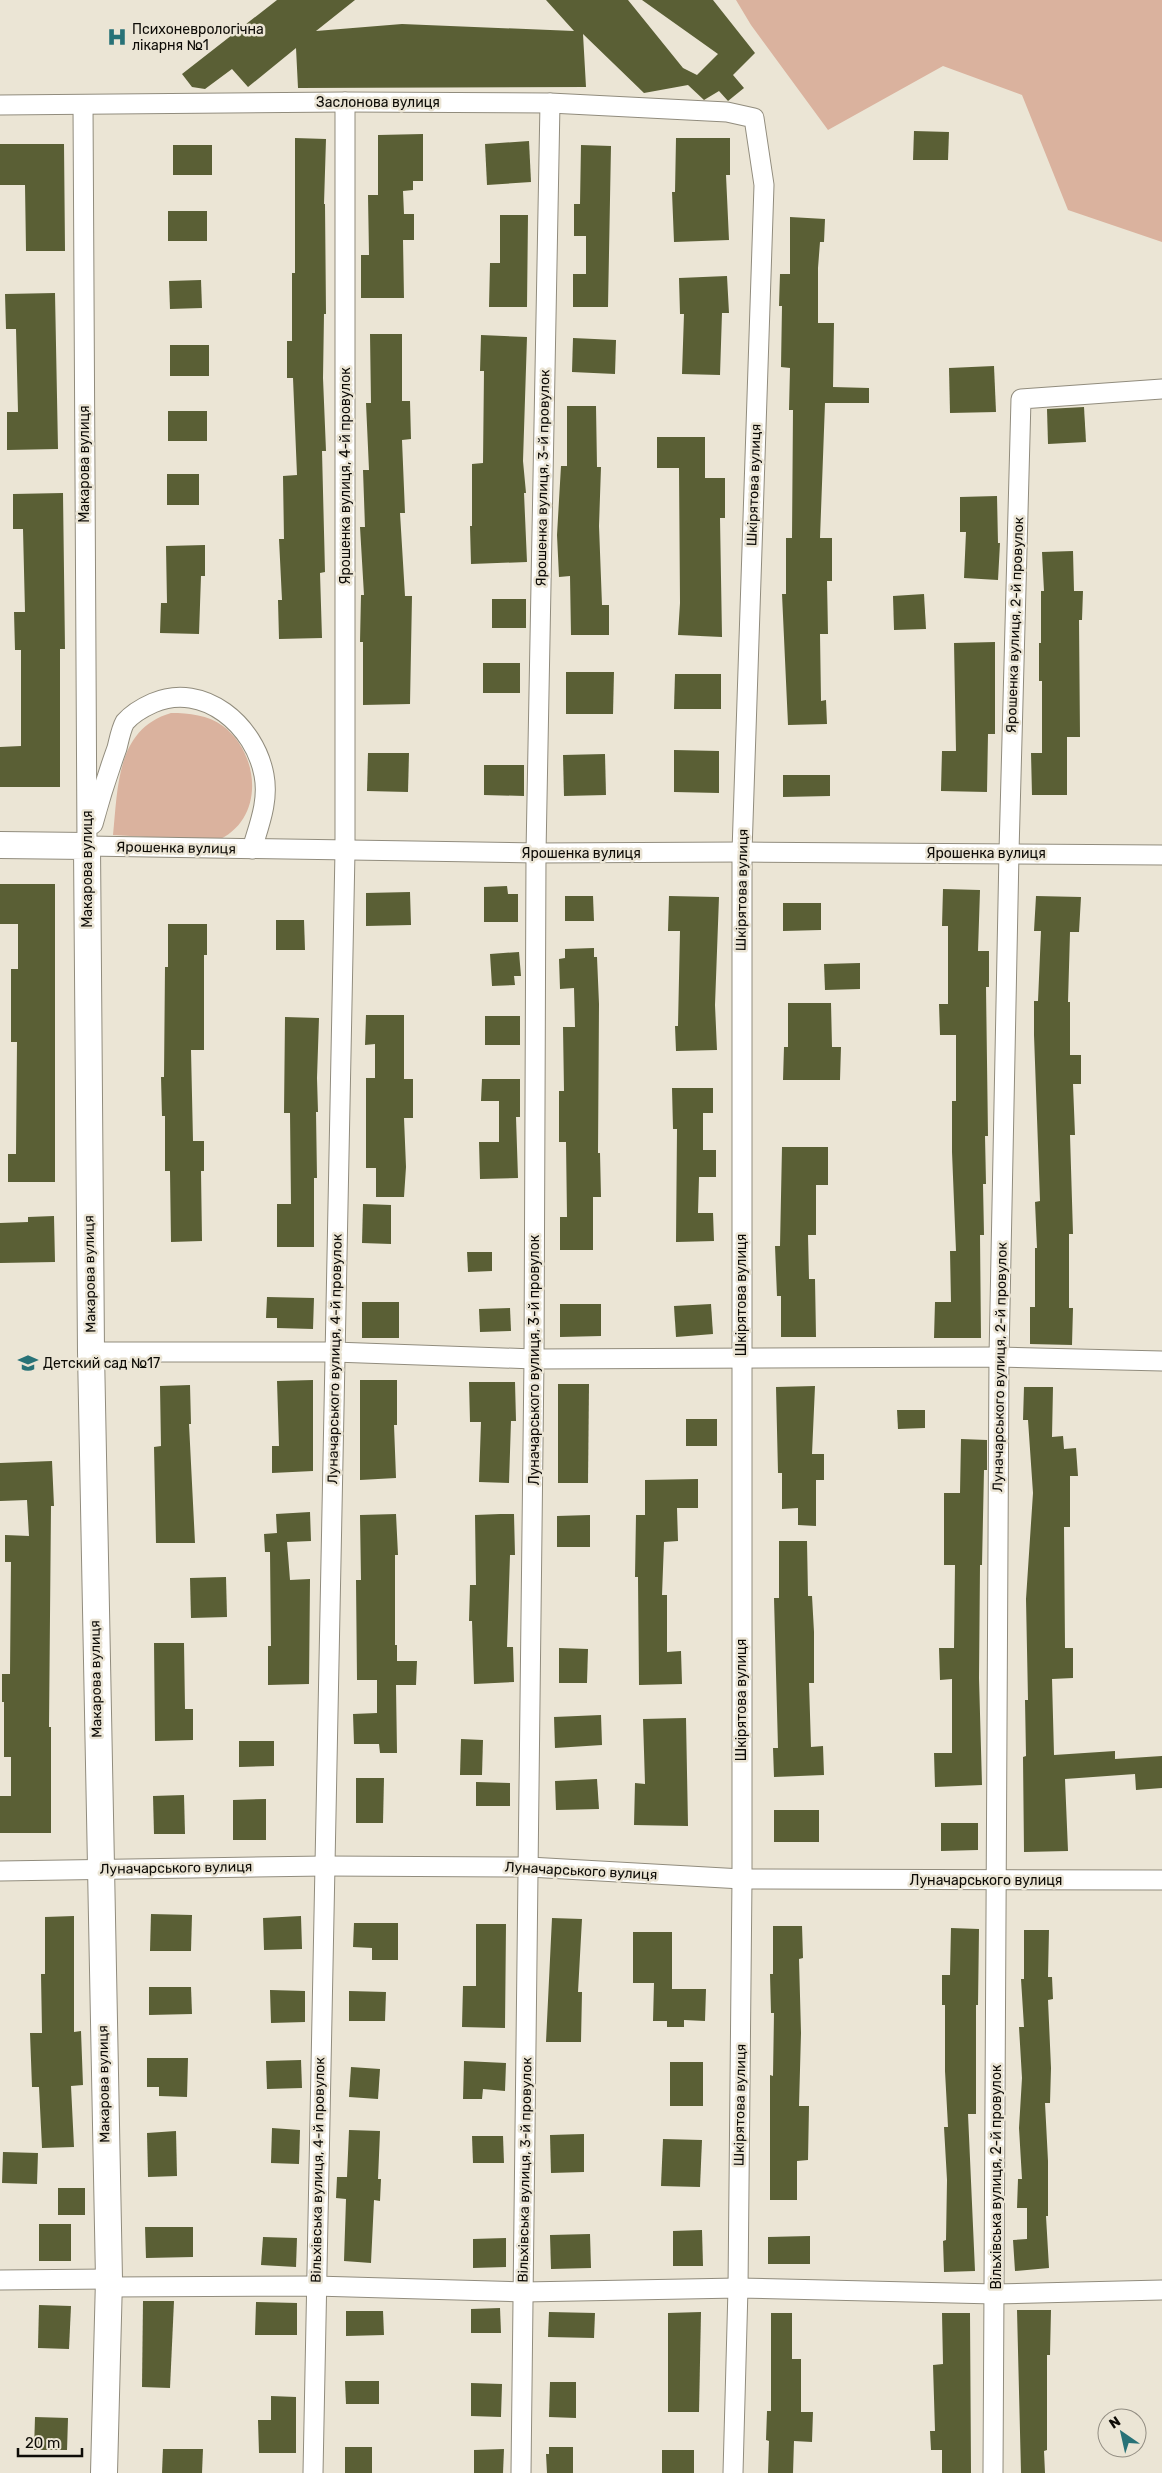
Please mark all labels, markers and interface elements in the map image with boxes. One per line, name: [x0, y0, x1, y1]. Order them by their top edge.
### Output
place label: Психоневрологічна лікарня №1: [132, 21, 264, 54]
hospital icon: Психоневрологічна лікарня №1: [106, 26, 128, 48]
street label: Заслонова вулиця: [316, 94, 440, 111]
street label: Ярошенка вулиця, 4-й провулок: [337, 367, 354, 585]
street label: Ярошенка вулиця, 3-й провулок: [533, 369, 553, 587]
street label: Макарова вулиця: [76, 405, 93, 523]
street label: Шкірятова вулиця: [743, 423, 765, 547]
street label: Ярошенка вулиця, 2-й провулок: [1003, 516, 1027, 734]
street label: Макарова вулиця: [79, 810, 96, 928]
street label: Шкірятова вулиця: [732, 829, 752, 951]
street label: Ярошенка вулиця: [116, 838, 236, 858]
street label: Ярошенка вулиця: [521, 845, 641, 862]
street label: Ярошенка вулиця: [926, 845, 1046, 862]
street label: Макарова вулиця: [80, 1215, 100, 1333]
street label: Луначарського вулиця, 4-й провулок: [324, 1233, 346, 1484]
street label: Луначарського вулиця, 3-й провулок: [526, 1234, 543, 1485]
street label: Шкірятова вулиця: [733, 1234, 750, 1356]
street label: Луначарського вулиця, 2-й провулок: [989, 1241, 1011, 1492]
school or university icon: Детский сад №17: [17, 1352, 39, 1374]
place label: Детский сад №17: [43, 1355, 160, 1372]
street label: Макарова вулиця: [86, 1620, 106, 1738]
street label: Шкірятова вулиця: [733, 1639, 750, 1761]
street label: Луначарського вулиця: [99, 1858, 253, 1878]
street label: Луначарського вулиця: [504, 1859, 658, 1883]
street label: Луначарського вулиця: [910, 1872, 1062, 1889]
street label: Макарова вулиця: [94, 2025, 114, 2143]
street label: Шкірятова вулиця: [730, 2044, 750, 2166]
street label: Вільхівська вулиця, 4-й провулок: [308, 2056, 328, 2283]
street label: Вільхівська вулиця, 3-й провулок: [515, 2057, 535, 2283]
street label: Вільхівська вулиця, 2-й провулок: [988, 2064, 1005, 2290]
north arrow: [1097, 2408, 1147, 2458]
text: N: [1106, 2413, 1124, 2433]
scale bar: [18, 2426, 81, 2458]
text: 20 m: [25, 2434, 60, 2452]

